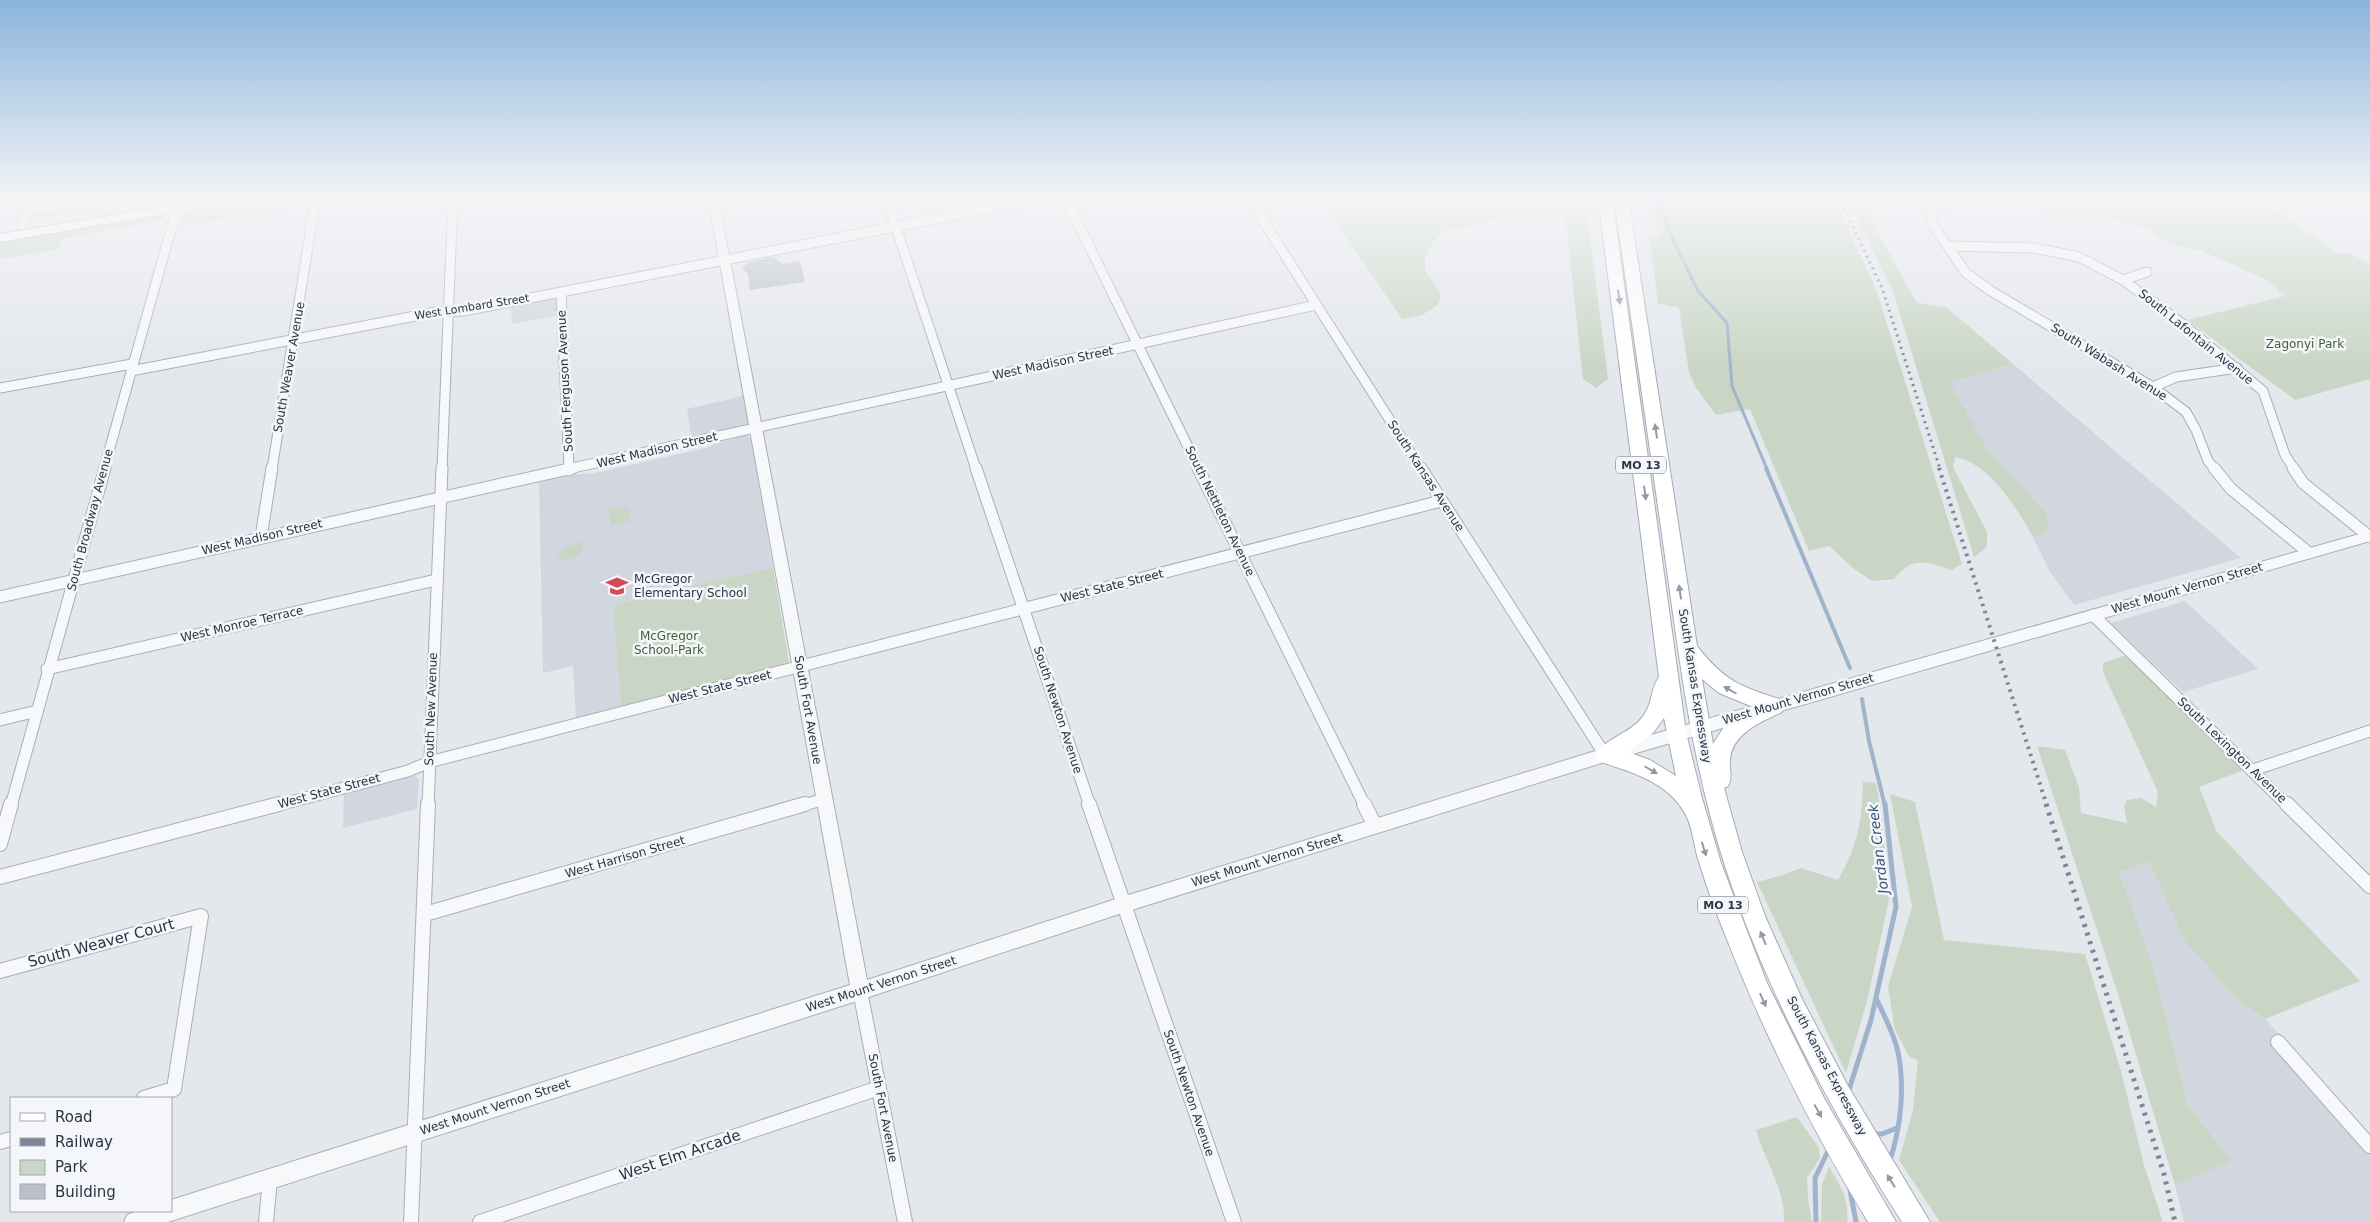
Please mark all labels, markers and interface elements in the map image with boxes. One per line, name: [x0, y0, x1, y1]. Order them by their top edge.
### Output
street label: South Lafontain Avenue: [2136, 286, 2256, 388]
one-way arrow: [1615, 289, 1623, 305]
street label: West Lombard Street: [414, 291, 531, 322]
street label: South Weaver Avenue: [271, 301, 307, 433]
street label: South Ferguson Avenue: [554, 310, 576, 452]
street label: South Wabash Avenue: [2048, 320, 2170, 404]
park label: Zagonyi Park: [2266, 337, 2344, 351]
street label: West Madison Street: [991, 343, 1115, 383]
street label: South Kansas Avenue: [1385, 418, 1467, 534]
one-way arrow: [1652, 423, 1660, 439]
street label: West Madison Street: [595, 429, 719, 471]
street label: South Nettleton Avenue: [1182, 444, 1258, 578]
street label: South Broadway Avenue: [64, 447, 116, 593]
road number: MO 13: [1616, 456, 1666, 474]
one-way arrow: [1641, 485, 1649, 501]
street label: West Madison Street: [200, 516, 324, 558]
street label: West Mount Vernon Street: [2110, 560, 2265, 616]
street label: West State Street: [1059, 566, 1165, 606]
place label: McGregor Elementary School: [634, 572, 747, 600]
school or university icon: McGregor Elementary School: [604, 573, 630, 599]
one-way arrow: [1675, 584, 1683, 600]
street label: West Monroe Terrace: [179, 603, 305, 645]
street label: South Kansas Expressway: [1676, 608, 1714, 764]
park label: McGregor School-Park: [634, 629, 704, 657]
street label: South Newton Avenue: [1031, 645, 1085, 775]
street label: South New Avenue: [422, 652, 440, 766]
street label: South Fort Avenue: [792, 654, 824, 766]
street label: West State Street: [667, 667, 773, 707]
street label: West Mount Vernon Street: [1721, 671, 1876, 727]
one-way arrow: [1723, 685, 1736, 694]
street label: South Lexington Avenue: [2175, 694, 2289, 806]
one-way arrow: [1644, 765, 1657, 774]
street label: West State Street: [276, 771, 382, 811]
water label: Jordan Creek: [1864, 802, 1892, 898]
street label: West Mount Vernon Street: [1190, 830, 1344, 890]
street label: West Harrison Street: [563, 833, 687, 881]
one-way arrow: [1701, 841, 1709, 856]
road number: MO 13: [1698, 896, 1748, 914]
street label: South Weaver Court: [26, 915, 176, 971]
one-way arrow: [1759, 931, 1767, 945]
street label: West Mount Vernon Street: [804, 953, 958, 1015]
one-way arrow: [1759, 993, 1767, 1007]
street label: South Kansas Expressway: [1784, 994, 1870, 1138]
street label: South Newton Avenue: [1161, 1028, 1217, 1158]
street label: South Fort Avenue: [866, 1052, 900, 1164]
street label: West Mount Vernon Street: [418, 1076, 572, 1138]
legend: [10, 1097, 172, 1212]
one-way arrow: [1814, 1104, 1822, 1118]
text: Road: [55, 1108, 93, 1126]
street label: West Elm Arcade: [617, 1126, 743, 1184]
text: Railway: [55, 1133, 113, 1151]
text: Park: [55, 1158, 88, 1176]
one-way arrow: [1886, 1174, 1895, 1188]
text: Building: [55, 1183, 116, 1201]

